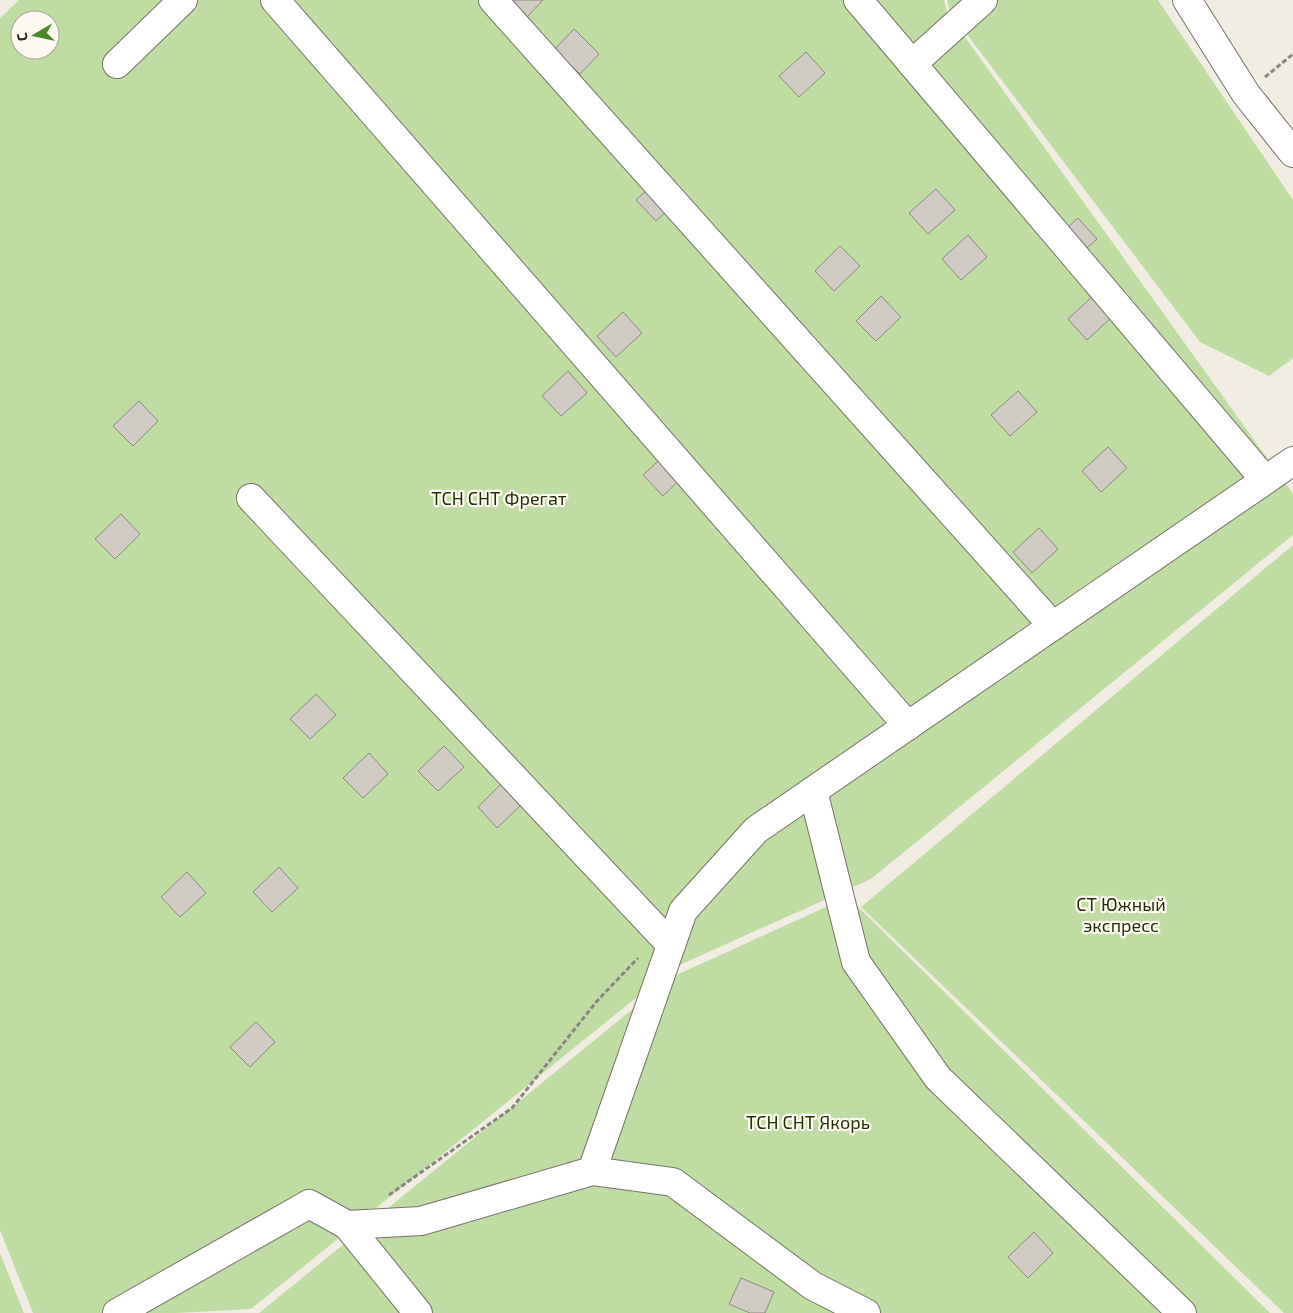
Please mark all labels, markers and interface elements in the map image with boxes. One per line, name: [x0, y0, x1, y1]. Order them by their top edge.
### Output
north arrow: [10, 10, 60, 60]
text: С: [13, 32, 31, 43]
park label: ТСН СНТ Фрегат: [431, 487, 567, 509]
park label: СТ Южный экспресс: [1076, 893, 1166, 936]
park label: ТСН СНТ Якорь: [746, 1111, 870, 1133]

